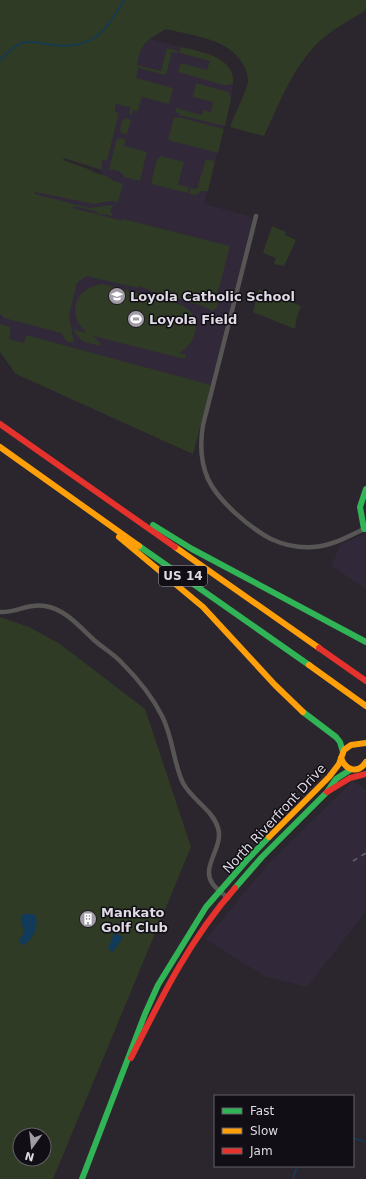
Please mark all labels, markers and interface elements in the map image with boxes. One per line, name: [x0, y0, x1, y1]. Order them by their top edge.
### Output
school or university icon: Loyola Catholic School: [107, 286, 127, 306]
place label: Loyola Catholic School: [130, 289, 295, 304]
sports icon: Loyola Field: [126, 309, 146, 329]
place label: Loyola Field: [149, 312, 237, 327]
road number: US 14: [159, 566, 207, 586]
street label: North Riverfront Drive: [220, 761, 329, 876]
place label: Mankato Golf Club: [101, 905, 168, 935]
building icon: Mankato Golf Club: [78, 909, 98, 929]
legend: [214, 1095, 354, 1167]
text: Fast: [250, 1104, 274, 1118]
text: Slow: [250, 1124, 278, 1138]
north arrow: [12, 1127, 52, 1167]
text: Jam: [249, 1144, 273, 1158]
text: N: [23, 1149, 36, 1164]

